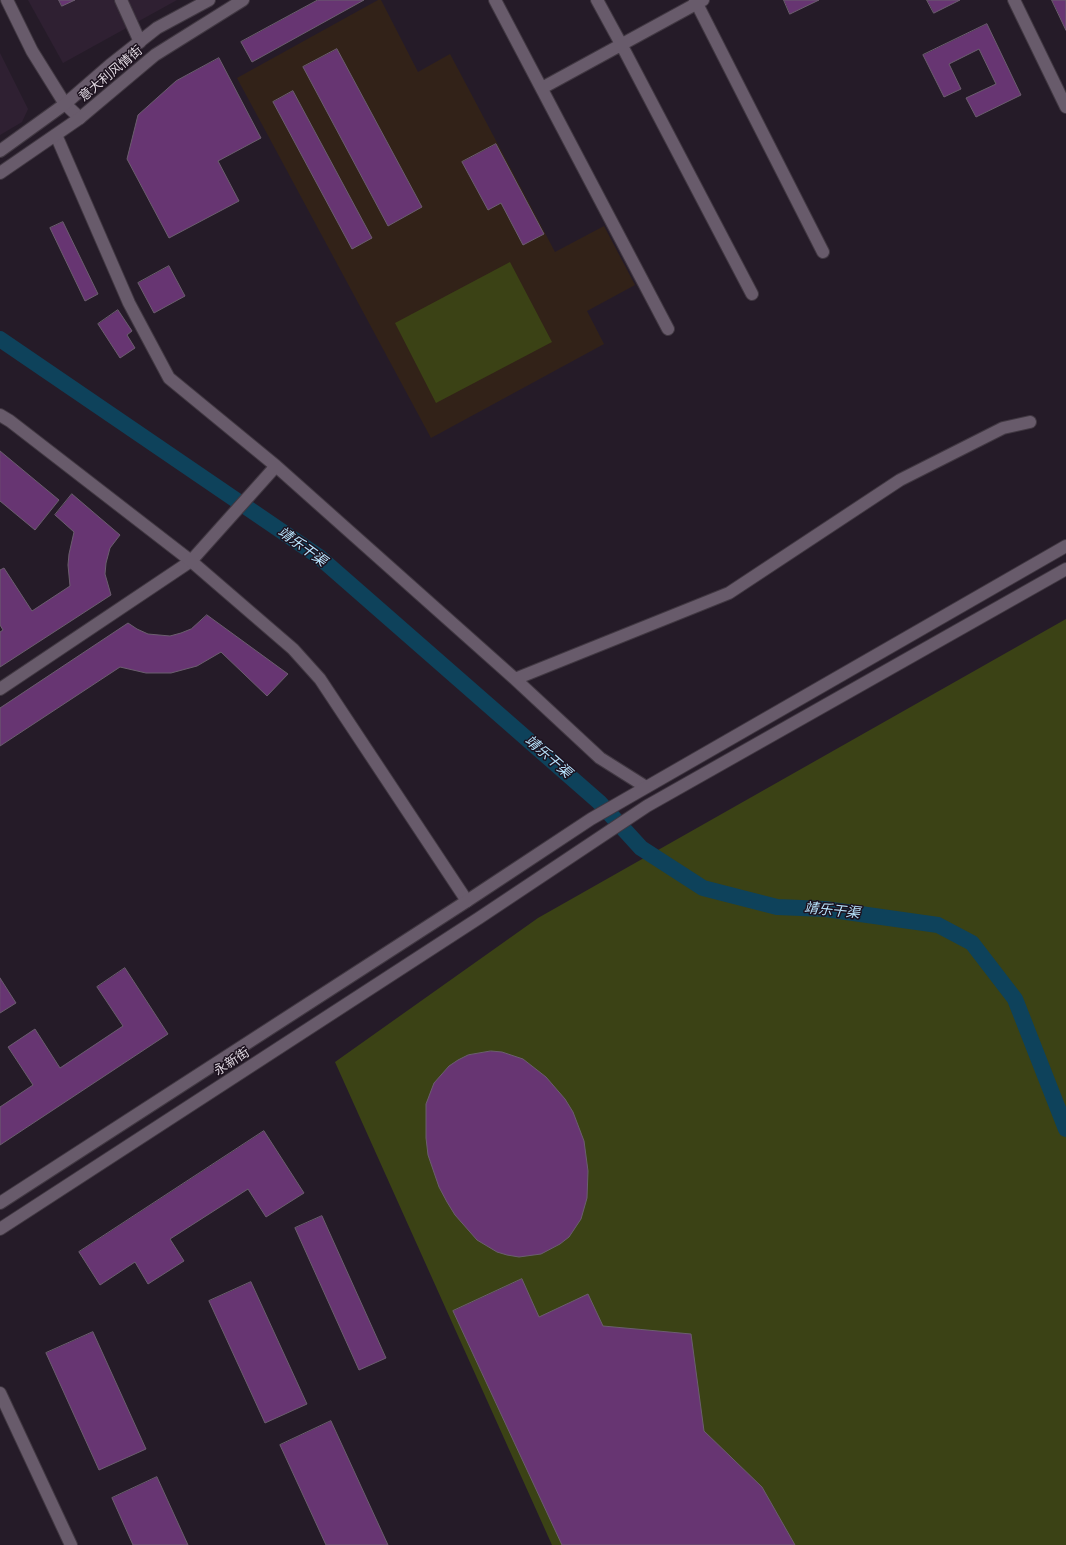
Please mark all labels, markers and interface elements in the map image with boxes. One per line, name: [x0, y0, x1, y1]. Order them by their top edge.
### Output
street label: 意大利风情街: [76, 43, 146, 105]
water label: 靖乐干渠: [274, 524, 330, 570]
water label: 靖乐干渠: [521, 732, 575, 782]
water label: 靖乐干渠: [803, 900, 861, 922]
street label: 永新街: [211, 1045, 253, 1079]

